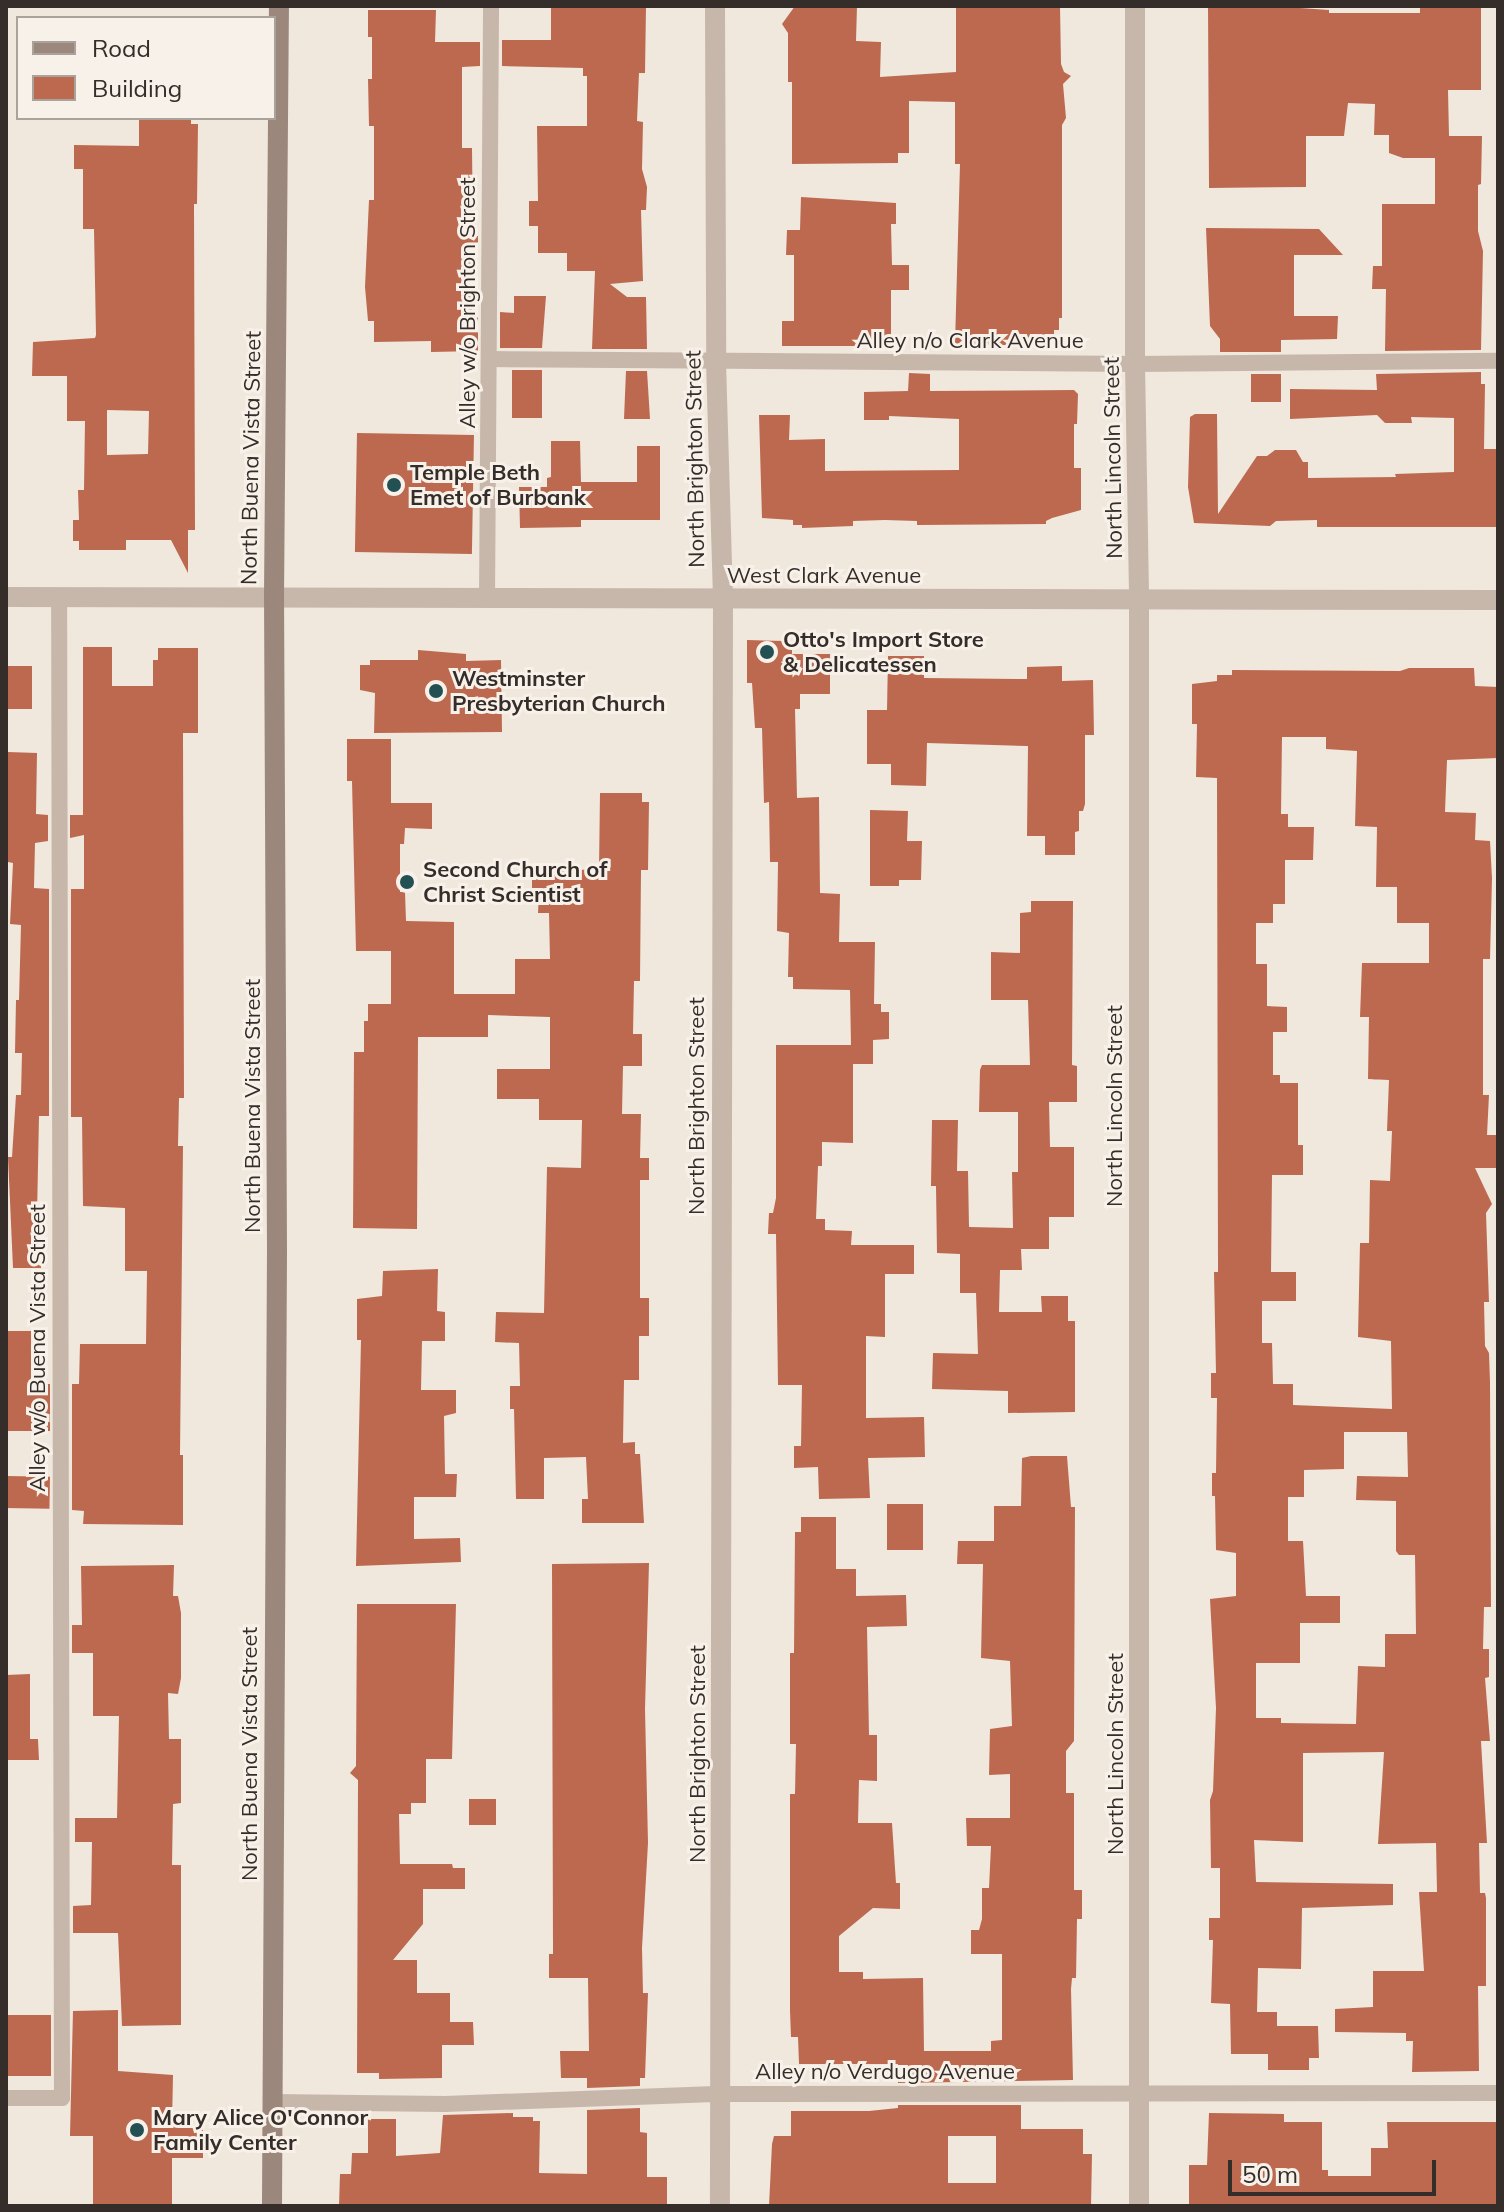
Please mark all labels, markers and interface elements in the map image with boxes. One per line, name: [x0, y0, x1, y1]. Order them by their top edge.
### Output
legend: [16, 16, 276, 120]
text: Road: [92, 33, 151, 63]
text: Building: [92, 73, 182, 103]
street label: Alley w/o Brighton Street: [455, 177, 481, 429]
street label: Alley n/o Clark Avenue: [856, 328, 1084, 354]
street label: North Buena Vista Street: [236, 331, 266, 585]
street label: North Brighton Street: [680, 350, 710, 568]
street label: North Lincoln Street: [1098, 357, 1128, 559]
place label: Temple Beth Emet of Burbank: [410, 459, 586, 510]
marker: Temple Beth Emet of Burbank: [385, 476, 403, 494]
street label: West Clark Avenue: [727, 563, 921, 589]
place label: Otto's Import Store & Delicatessen: [783, 626, 984, 678]
marker: Otto's Import Store & Delicatessen: [758, 643, 776, 661]
place label: Westminster Presbyterian Church: [452, 665, 666, 716]
marker: Westminster Presbyterian Church: [427, 682, 445, 700]
place label: Second Church of Christ Scientist: [423, 856, 607, 908]
marker: Second Church of Christ Scientist: [398, 873, 416, 891]
street label: North Buena Vista Street: [240, 979, 266, 1233]
street label: North Brighton Street: [684, 997, 710, 1215]
street label: North Lincoln Street: [1102, 1005, 1128, 1207]
street label: Alley w/o Buena Vista Street: [25, 1204, 51, 1492]
street label: North Buena Vista Street: [237, 1627, 263, 1881]
street label: North Brighton Street: [685, 1645, 711, 1863]
street label: North Lincoln Street: [1103, 1653, 1129, 1855]
street label: Alley n/o Verdugo Avenue: [755, 2059, 1015, 2085]
place label: Mary Alice O'Connor Family Center: [153, 2104, 368, 2156]
marker: Mary Alice O'Connor Family Center: [128, 2121, 146, 2139]
scale bar: [1232, 2144, 1440, 2194]
text: 50 m: [1242, 2159, 1298, 2189]

